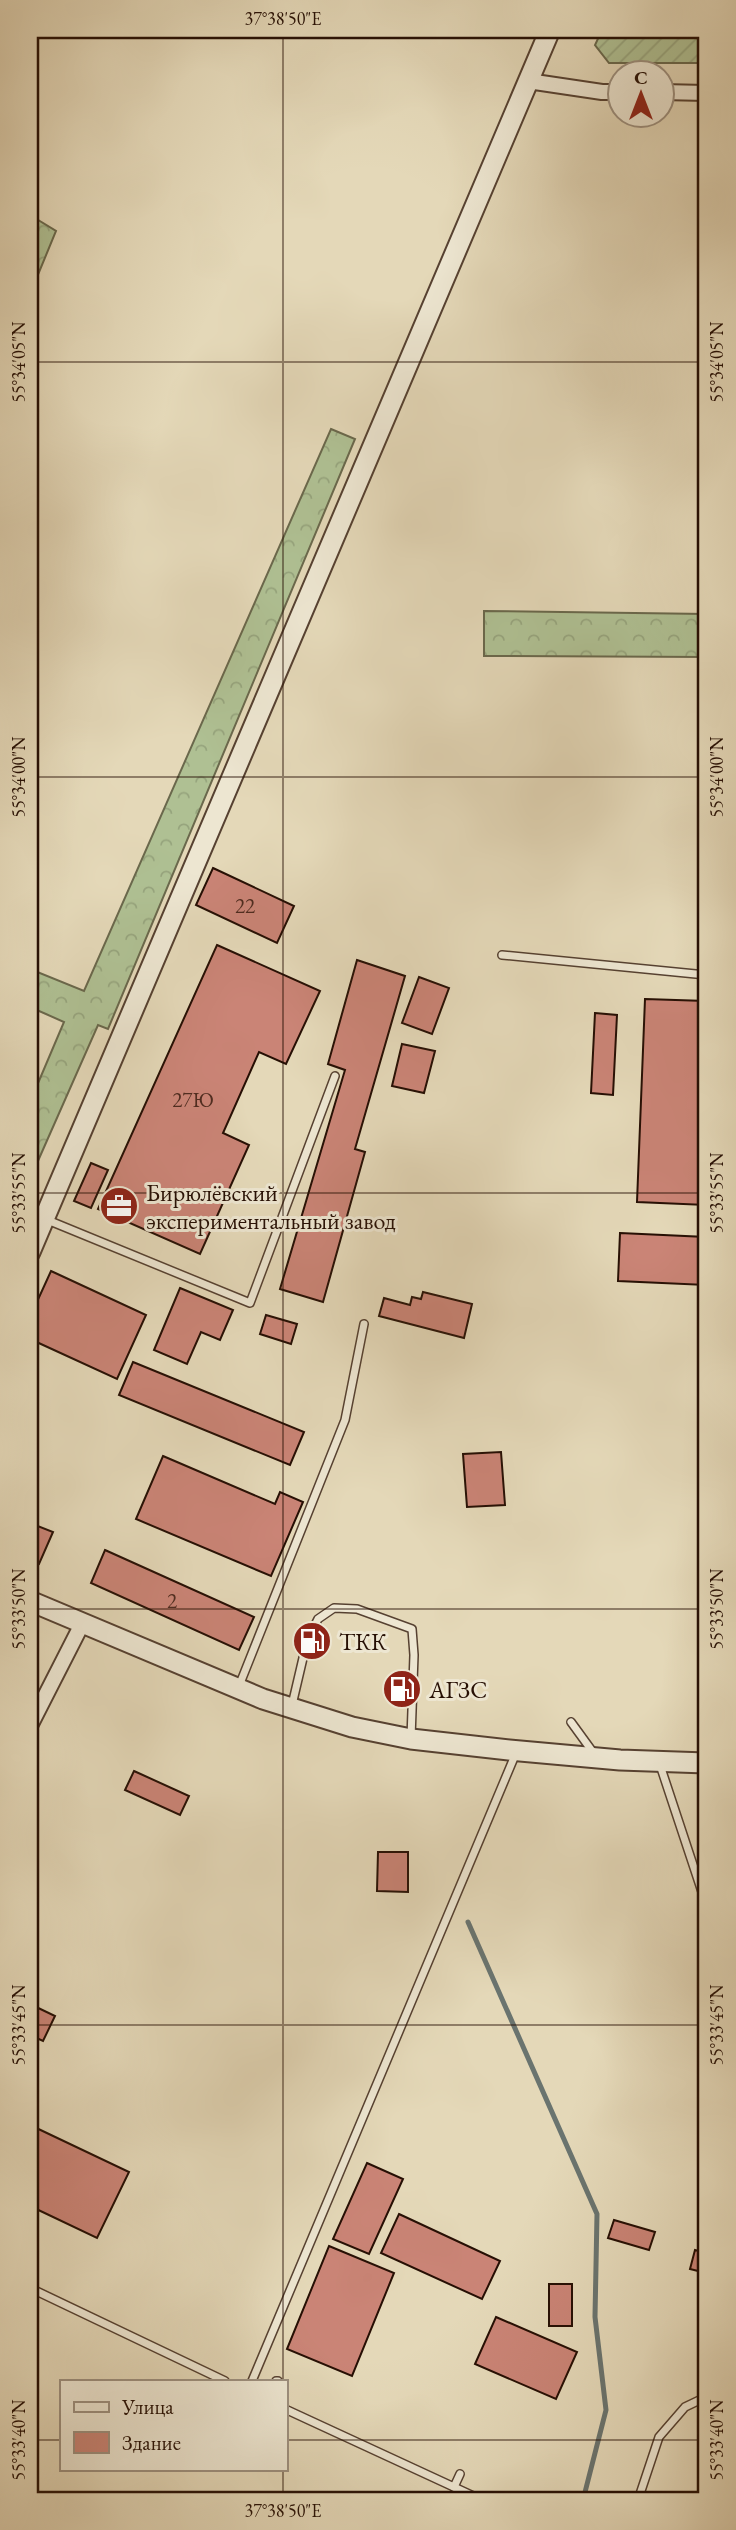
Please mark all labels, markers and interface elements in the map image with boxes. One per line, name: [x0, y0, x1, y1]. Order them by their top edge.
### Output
text: 37°38'50"E: [245, 7, 321, 30]
north arrow: [606, 60, 676, 130]
text: С: [634, 65, 648, 90]
text: 55°34'05"N: [7, 321, 30, 402]
text: 55°34'05"N: [705, 321, 728, 402]
text: 55°34'00"N: [7, 736, 30, 817]
text: 55°34'00"N: [705, 736, 728, 817]
house number: 22: [235, 892, 255, 919]
house number: 27Ю: [172, 1086, 214, 1113]
text: 55°33'55"N: [7, 1152, 30, 1233]
text: 55°33'55"N: [705, 1152, 728, 1233]
place label: Бирюлёвский экспериментальный завод: [146, 1177, 396, 1236]
office icon: Бирюлёвский экспериментальный завод: [98, 1185, 140, 1227]
text: 55°33'50"N: [7, 1568, 30, 1649]
text: 55°33'50"N: [705, 1568, 728, 1649]
house number: 2: [167, 1587, 177, 1614]
fuel station icon: ТКК: [291, 1620, 333, 1662]
place label: ТКК: [339, 1626, 387, 1657]
fuel station icon: АГЗС: [381, 1668, 423, 1710]
place label: АГЗС: [428, 1674, 487, 1705]
text: 55°33'45"N: [7, 1984, 30, 2065]
text: 55°33'45"N: [705, 1984, 728, 2065]
legend: [60, 2380, 287, 2470]
text: Улица: [121, 2393, 174, 2420]
text: 55°33'40"N: [7, 2399, 30, 2480]
text: 55°33'40"N: [705, 2399, 728, 2480]
text: Здание: [122, 2429, 181, 2456]
text: 37°38'50"E: [245, 2499, 321, 2522]

